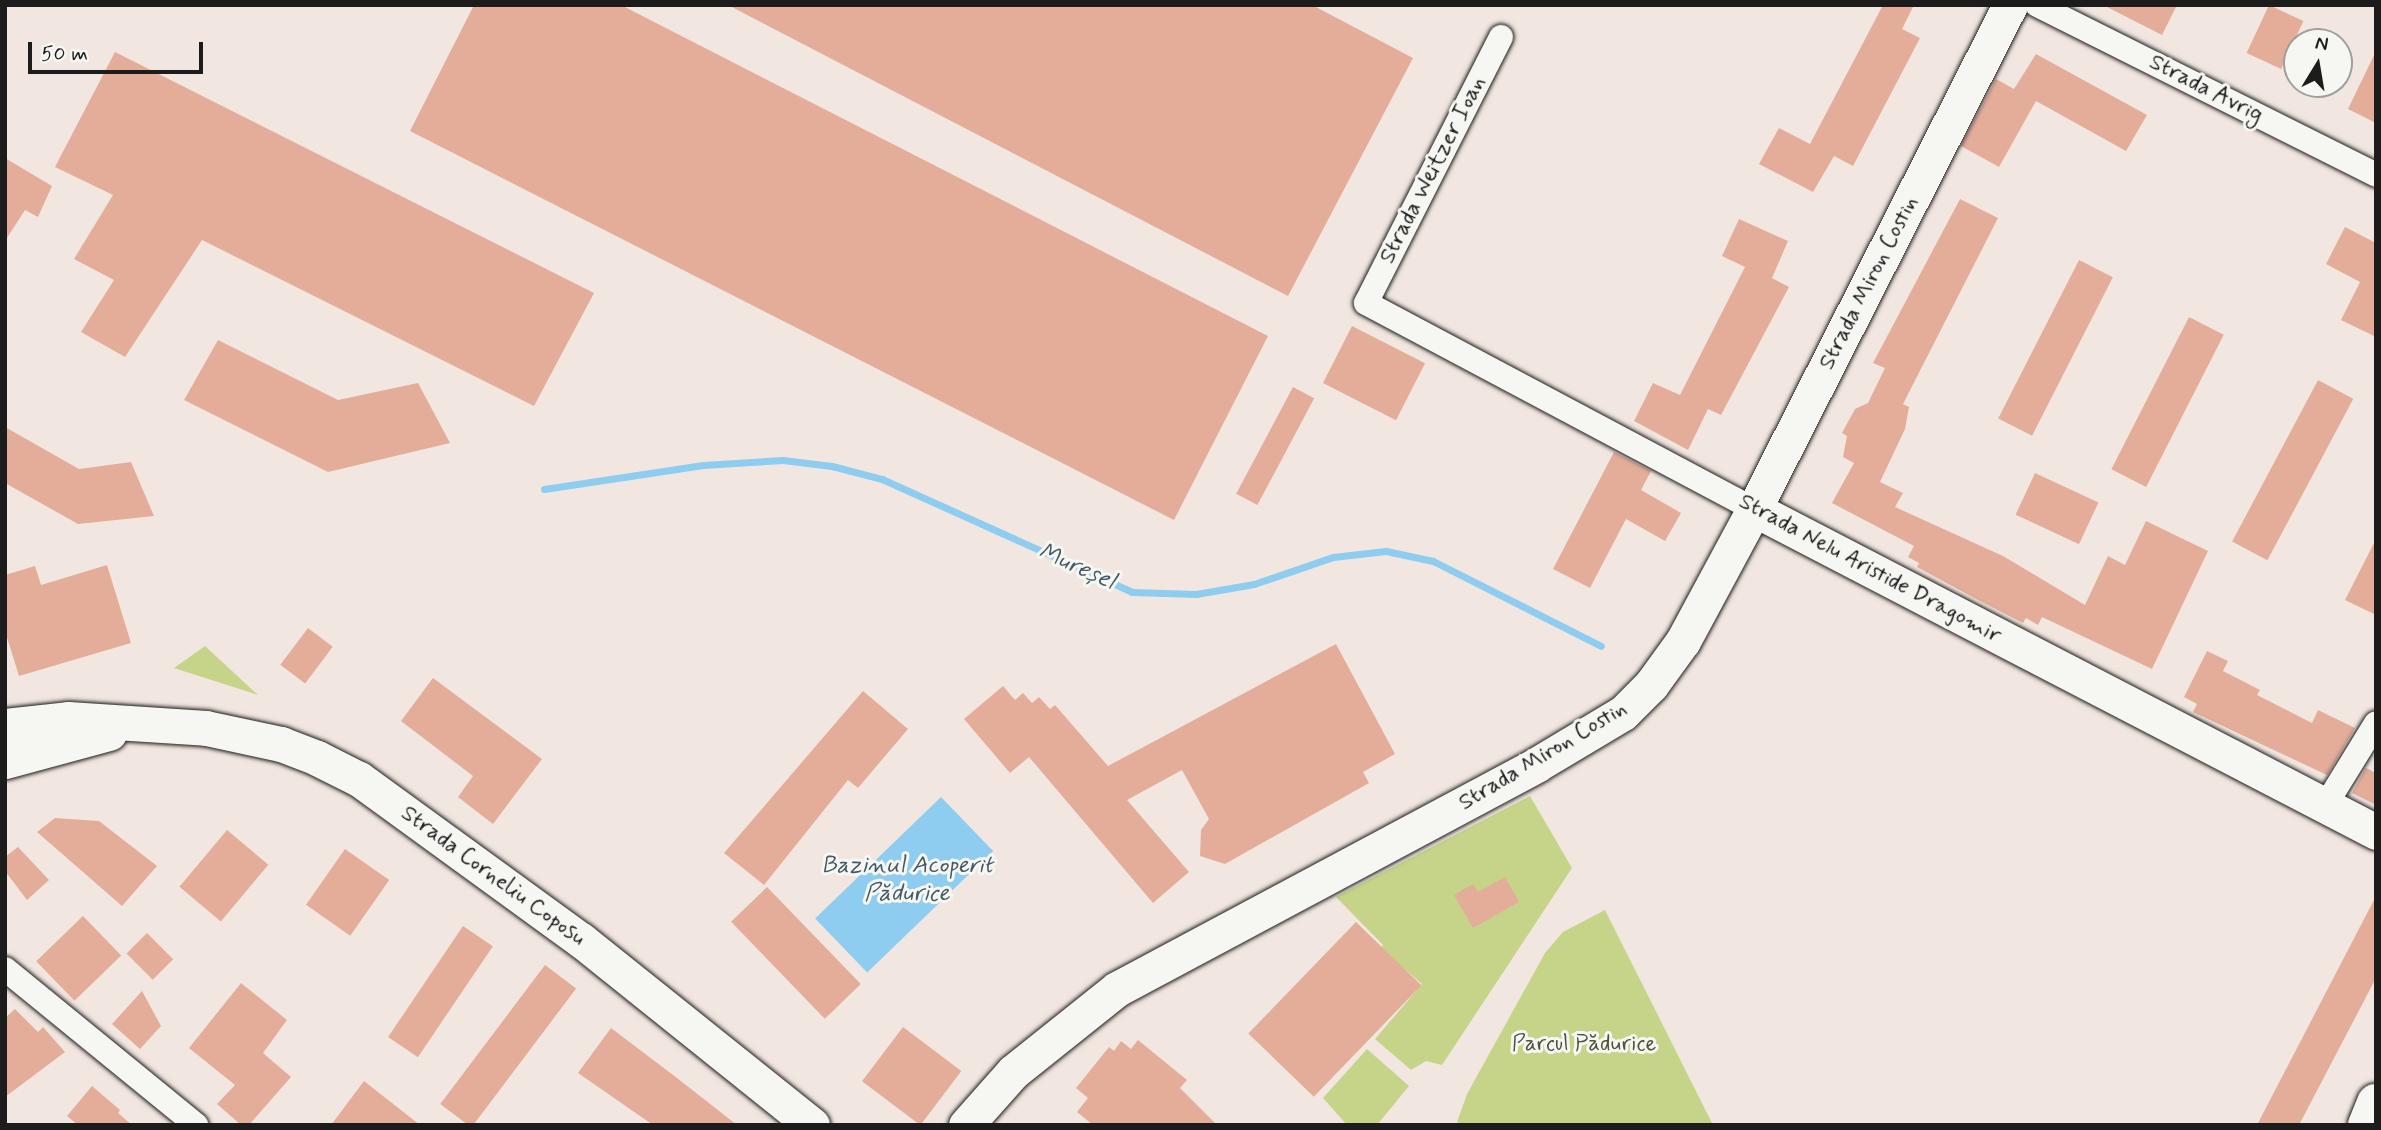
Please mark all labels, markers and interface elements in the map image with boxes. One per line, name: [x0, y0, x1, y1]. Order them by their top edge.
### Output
scale bar: [32, 28, 206, 72]
north arrow: [2283, 28, 2353, 98]
text: N: [2313, 30, 2330, 57]
text: 50 m: [41, 40, 88, 68]
street label: Strada Avrig: [2145, 49, 2267, 129]
street label: Strada Weitzer Ioan: [1373, 70, 1493, 270]
street label: Strada Miron Costin: [1813, 191, 1925, 375]
street label: Strada Nelu Aristide Dragomir: [1737, 489, 2003, 649]
water label: Mureșel: [1034, 537, 1120, 597]
street label: Strada Miron Costin: [1453, 695, 1633, 817]
street label: Strada Corneliu Coposu: [391, 796, 595, 956]
water label: Bazinul Acoperit Pădurice: [818, 852, 996, 908]
park label: Parcul Pădurice: [1511, 1030, 1657, 1058]

